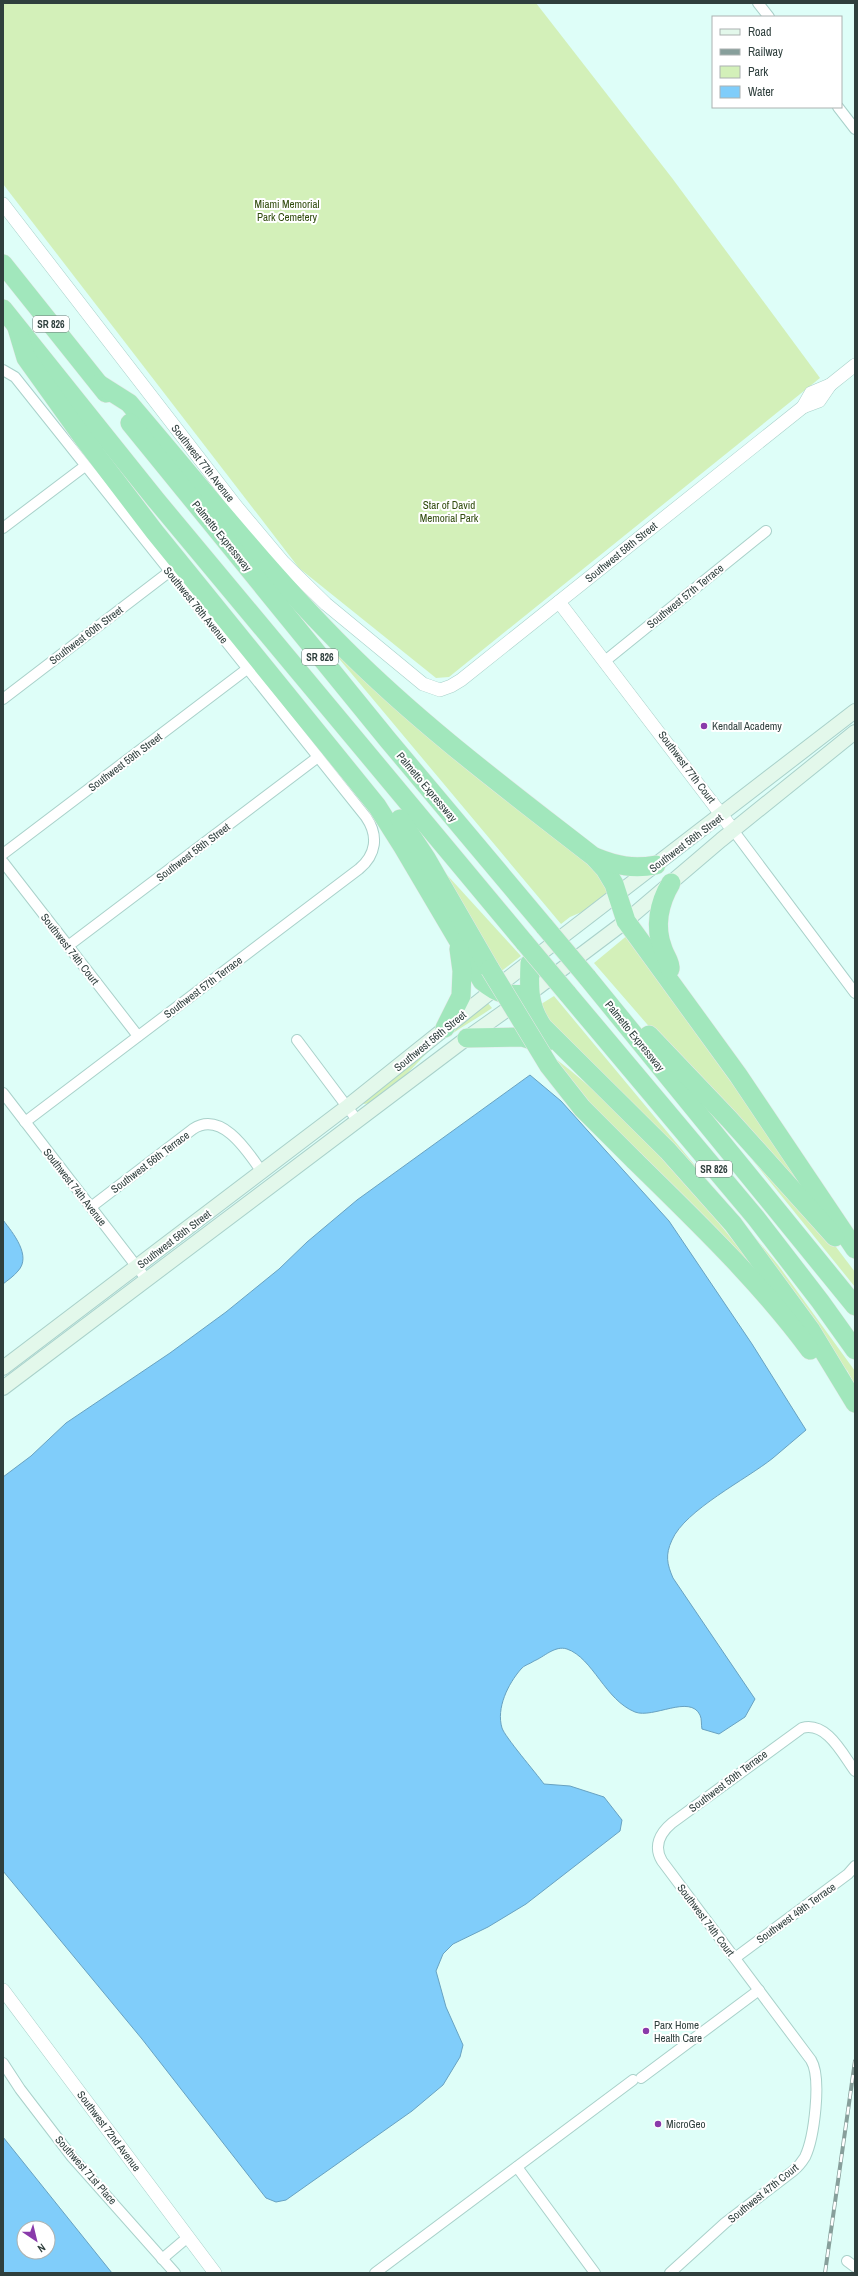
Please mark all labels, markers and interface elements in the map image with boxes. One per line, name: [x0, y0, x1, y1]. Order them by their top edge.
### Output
legend: [712, 16, 842, 108]
text: Road: [748, 24, 772, 40]
text: Railway: [748, 44, 783, 60]
text: Park: [748, 64, 768, 80]
text: Water: [748, 84, 775, 100]
park label: Miami Memorial Park Cemetery: [254, 197, 320, 224]
road number: SR 826: [33, 316, 69, 332]
street label: Southwest 77th Avenue: [168, 421, 238, 505]
street label: Palmetto Expressway: [189, 498, 255, 574]
park label: Star of David Memorial Park: [420, 498, 479, 525]
street label: Southwest 58th Street: [582, 518, 660, 585]
street label: Southwest 57th Terrace: [644, 561, 726, 631]
street label: Southwest 76th Avenue: [161, 564, 231, 646]
street label: Southwest 60th Street: [46, 602, 126, 667]
road number: SR 826: [302, 649, 338, 665]
place label: Kendall Academy: [712, 719, 782, 733]
marker: Kendall Academy: [699, 721, 709, 731]
street label: Southwest 77th Court: [655, 728, 719, 806]
street label: Southwest 59th Street: [85, 729, 165, 794]
street label: Palmetto Expressway: [394, 749, 461, 825]
street label: Southwest 56th Street: [646, 810, 726, 875]
street label: Southwest 58th Street: [153, 819, 233, 884]
street label: Southwest 74th Court: [38, 911, 103, 988]
street label: Southwest 57th Terrace: [161, 953, 245, 1021]
street label: Palmetto Expressway: [602, 998, 668, 1074]
street label: Southwest 56th Street: [391, 1007, 469, 1074]
street label: Southwest 56th Terrace: [108, 1128, 192, 1196]
street label: Southwest 74th Avenue: [40, 1145, 110, 1229]
road number: SR 826: [696, 1161, 732, 1177]
street label: Southwest 56th Street: [134, 1206, 214, 1271]
street label: Southwest 50th Terrace: [686, 1747, 770, 1815]
street label: Southwest 49th Terrace: [754, 1880, 838, 1946]
street label: Southwest 74th Court: [674, 1881, 738, 1959]
place label: Parx Home Health Care: [654, 2018, 702, 2045]
marker: Parx Home Health Care: [641, 2026, 651, 2036]
street label: Southwest 72nd Avenue: [74, 2088, 144, 2174]
place label: MicroGeo: [666, 2117, 706, 2131]
marker: MicroGeo: [653, 2119, 663, 2129]
street label: Southwest 71st Place: [52, 2133, 120, 2207]
street label: Southwest 47th Court: [725, 2160, 801, 2226]
north arrow: [16, 2220, 56, 2260]
text: N: [35, 2241, 48, 2256]

